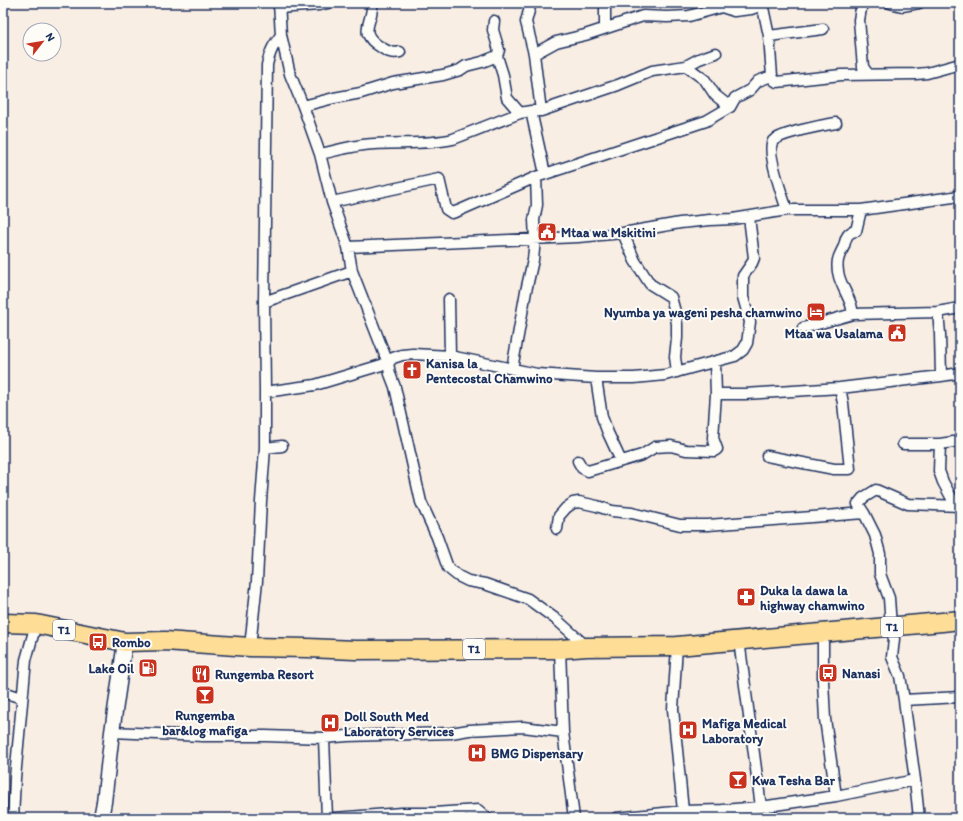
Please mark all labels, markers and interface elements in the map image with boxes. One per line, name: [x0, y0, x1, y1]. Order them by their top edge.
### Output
north arrow: [22, 22, 62, 62]
text: N: [43, 31, 58, 44]
public building icon: Mtaa wa Mskitini: [536, 221, 558, 243]
place label: Mtaa wa Mskitini: [561, 225, 656, 240]
hotel icon: Nyumba ya wageni pesha chamwino: [805, 301, 827, 323]
place label: Nyumba ya wageni pesha chamwino: [604, 305, 802, 321]
public building icon: Mtaa wa Usalama: [886, 322, 908, 344]
place label: Mtaa wa Usalama: [785, 326, 883, 341]
place label: Kanisa la Pentecostal Chamwino: [426, 356, 553, 386]
church icon: Kanisa la Pentecostal Chamwino: [401, 359, 423, 381]
place label: Duka la dawa la highway chamwino: [760, 583, 865, 614]
pharmacy icon: Duka la dawa la highway chamwino: [735, 586, 757, 608]
road number: T1: [881, 617, 903, 637]
road number: T1: [53, 620, 75, 640]
bus stop icon: Rombo: [87, 631, 109, 653]
place label: Rombo: [112, 635, 151, 650]
road number: T1: [463, 639, 485, 659]
fuel station icon: Lake Oil: [137, 657, 159, 679]
place label: Lake Oil: [88, 661, 134, 676]
bus stop icon: Nanasi: [817, 662, 839, 684]
restaurant icon: Rungemba Resort: [190, 663, 212, 685]
place label: Nanasi: [842, 666, 880, 681]
place label: Rungemba Resort: [215, 667, 314, 683]
bar icon: Rungemba bar&log mafiga: [194, 684, 216, 706]
place label: Rungemba bar&log mafiga: [162, 708, 248, 739]
place label: Doll South Med Laboratory Services: [344, 709, 454, 740]
hospital icon: Doll South Med Laboratory Services: [319, 712, 341, 734]
place label: Mafiga Medical Laboratory: [702, 716, 787, 747]
hospital icon: Mafiga Medical Laboratory: [677, 719, 699, 741]
hospital icon: BMG Dispensary: [466, 742, 488, 764]
place label: BMG Dispensary: [491, 746, 584, 762]
bar icon: Kwa Tesha Bar: [727, 769, 749, 791]
place label: Kwa Tesha Bar: [752, 773, 836, 788]

